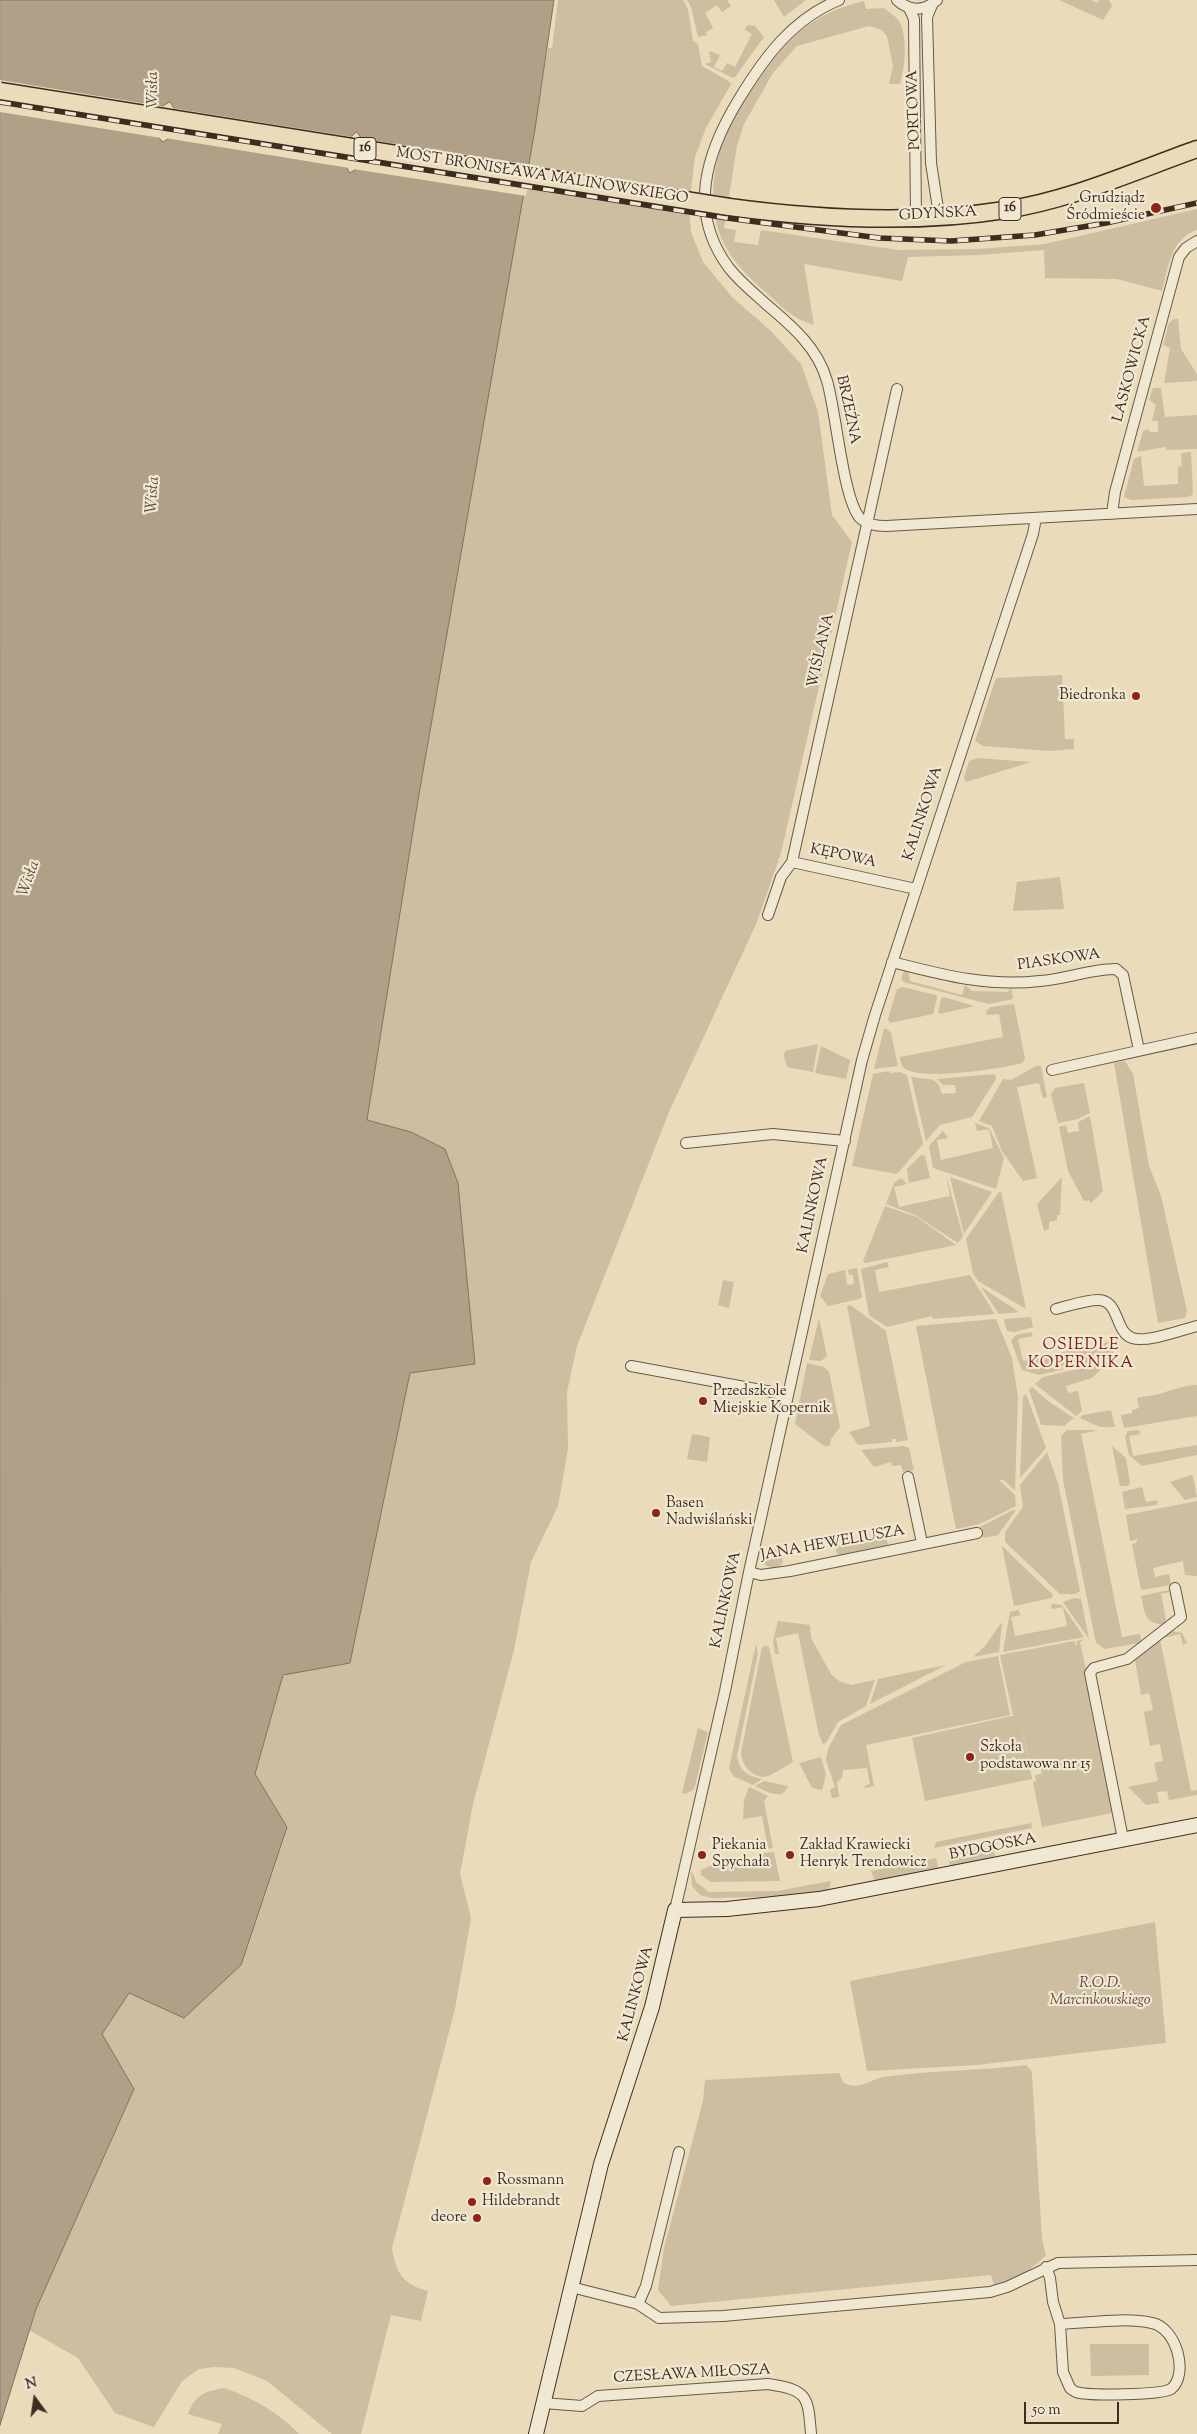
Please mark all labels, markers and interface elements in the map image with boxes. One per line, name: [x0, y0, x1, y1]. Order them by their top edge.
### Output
street label: PORTOWA: [905, 69, 925, 151]
water label: Wisła: [144, 72, 164, 108]
road number: 16: [354, 138, 376, 160]
street label: MOST BRONISŁAWA MALINOWSKIEGO: [395, 145, 689, 209]
place label: Grudziądz Śródmieście: [1066, 190, 1145, 225]
road number: 16: [999, 198, 1021, 220]
marker: Grudziądz Śródmieście: [1149, 201, 1163, 215]
street label: GDYŃSKA: [898, 204, 978, 226]
street label: LASKOWICKA: [1110, 314, 1156, 424]
street label: BRZEŹNA: [831, 374, 863, 446]
water label: Wisła: [143, 476, 165, 514]
street label: WIŚLANA: [805, 612, 839, 690]
place label: Biedronka: [1059, 687, 1126, 705]
marker: Biedronka: [1130, 690, 1142, 702]
street label: KALINKOWA: [900, 764, 948, 864]
street label: KĘPOWA: [808, 841, 878, 873]
water label: Wisła: [15, 858, 45, 900]
street label: PIASKOWA: [1016, 946, 1102, 976]
street label: KALINKOWA: [795, 1155, 833, 1255]
district label: OSIEDLE KOPERNIKA: [1027, 1336, 1135, 1374]
place label: Przedszkole Miejskie Kopernik: [713, 1383, 831, 1418]
marker: Przedszkole Miejskie Kopernik: [697, 1395, 709, 1407]
place label: Basen Nadwiślański: [666, 1495, 753, 1530]
marker: Basen Nadwiślański: [650, 1507, 662, 1519]
street label: JANA HEWELIUSZA: [760, 1522, 906, 1566]
street label: KALINKOWA: [708, 1550, 746, 1650]
place label: Szkoła podstawowa nr 15: [980, 1739, 1090, 1774]
marker: Szkoła podstawowa nr 15: [964, 1751, 976, 1763]
street label: BYDGOSKA: [948, 1831, 1038, 1865]
place label: Piekania Spychała: [712, 1837, 770, 1872]
place label: Zakład Krawiecki Henryk Trendowicz: [800, 1837, 926, 1872]
marker: Piekania Spychała: [696, 1849, 708, 1861]
marker: Zakład Krawiecki Henryk Trendowicz: [784, 1849, 796, 1861]
street label: KALINKOWA: [616, 1944, 658, 2044]
park label: R.O.D. Marcinkowskiego: [1050, 1975, 1150, 2010]
place label: Rossmann: [497, 2172, 564, 2190]
marker: Rossmann: [481, 2175, 493, 2187]
place label: Hildebrandt: [482, 2193, 560, 2211]
marker: Hildebrandt: [466, 2196, 478, 2208]
place label: deore: [431, 2209, 467, 2227]
marker: deore: [471, 2212, 483, 2224]
street label: CZESŁAWA MIŁOSZA: [613, 2362, 771, 2388]
text: N: [24, 2373, 39, 2396]
north arrow: [10, 2374, 60, 2424]
scale bar: [1027, 2392, 1122, 2424]
text: 50 m: [1032, 2400, 1061, 2421]

